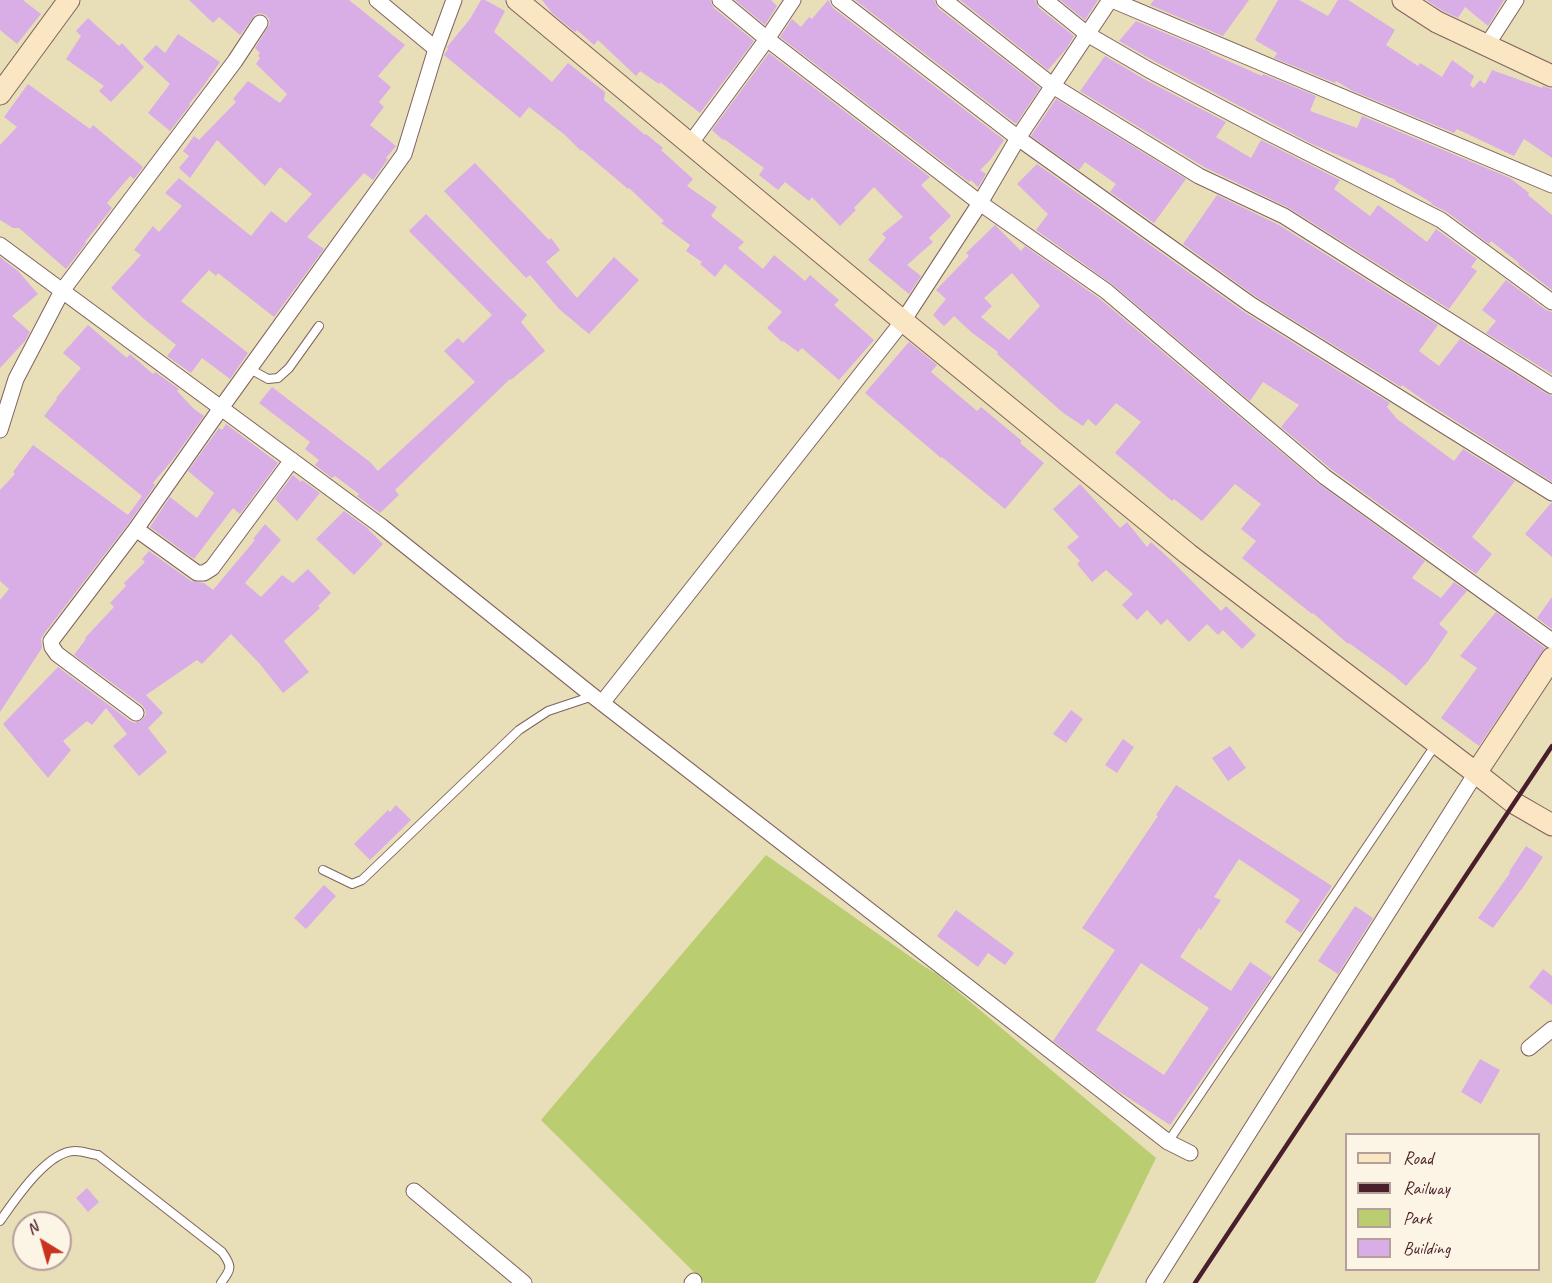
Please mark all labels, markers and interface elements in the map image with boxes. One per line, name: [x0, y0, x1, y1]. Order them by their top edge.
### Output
legend: [1345, 1133, 1540, 1271]
text: Road: [1403, 1147, 1433, 1169]
text: Railway: [1403, 1177, 1450, 1199]
text: Park: [1403, 1207, 1432, 1229]
north arrow: [12, 1211, 72, 1271]
text: N: [22, 1217, 42, 1239]
text: Building: [1403, 1237, 1450, 1259]

